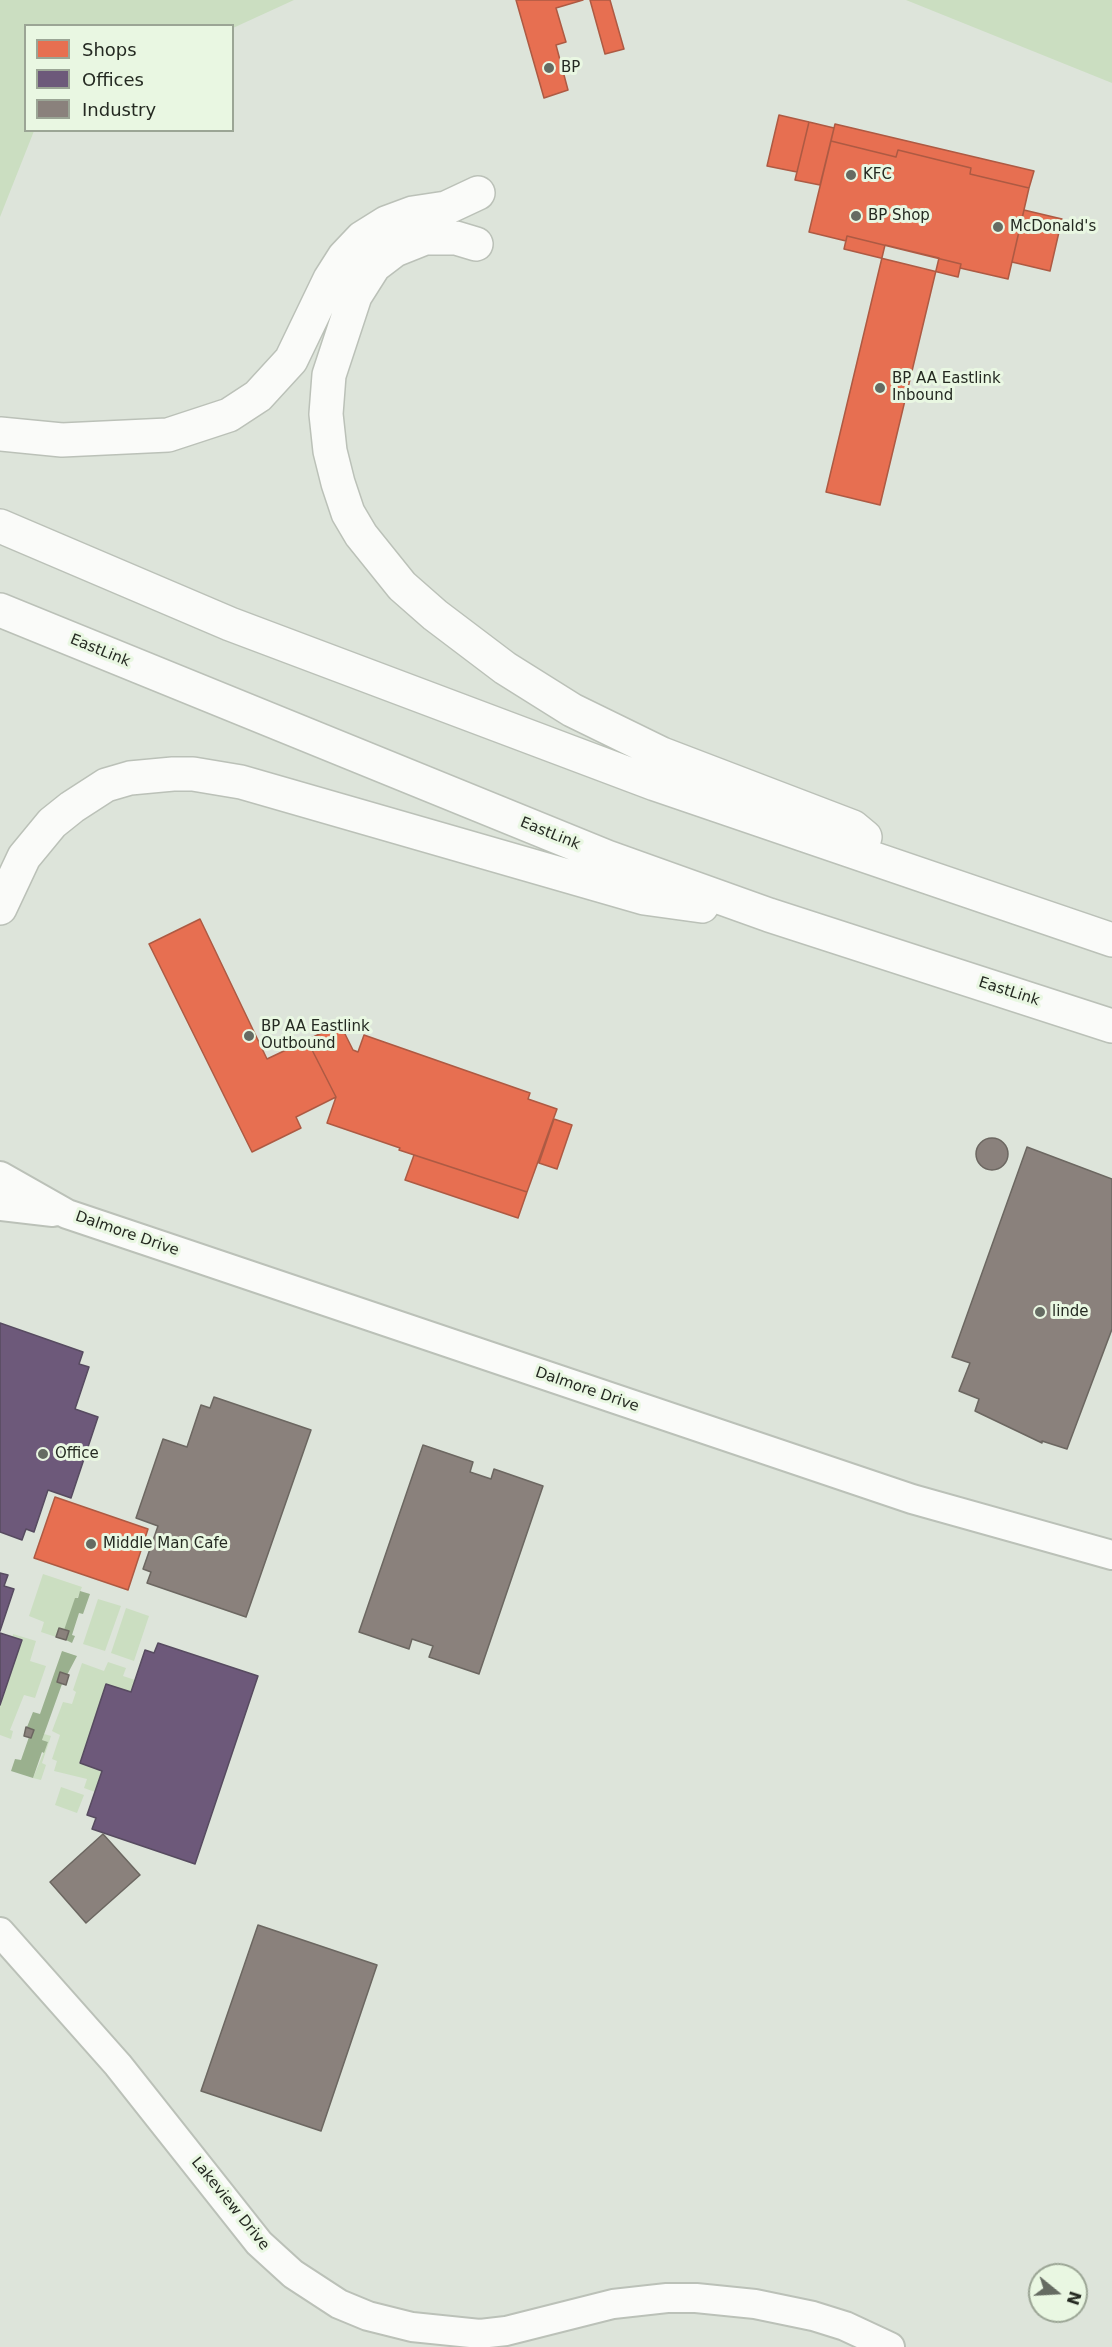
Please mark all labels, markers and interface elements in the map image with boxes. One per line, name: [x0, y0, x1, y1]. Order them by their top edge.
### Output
legend: [24, 24, 234, 132]
text: Shops: [82, 39, 137, 60]
place label: BP: [561, 59, 580, 77]
marker: BP: [542, 61, 556, 75]
text: Offices: [82, 69, 144, 90]
text: Industry: [82, 99, 156, 120]
place label: KFC: [863, 166, 892, 184]
marker: KFC: [844, 168, 858, 182]
place label: BP Shop: [868, 207, 930, 225]
marker: BP Shop: [849, 209, 863, 223]
place label: McDonald's: [1010, 218, 1096, 236]
marker: McDonald's: [991, 220, 1005, 234]
place label: BP AA Eastlink Inbound: [892, 370, 1001, 405]
marker: BP AA Eastlink Inbound: [873, 381, 887, 395]
street label: EastLink: [67, 631, 133, 671]
street label: EastLink: [517, 814, 583, 854]
street label: EastLink: [976, 974, 1042, 1010]
place label: BP AA Eastlink Outbound: [261, 1018, 370, 1053]
marker: BP AA Eastlink Outbound: [242, 1029, 256, 1043]
street label: Dalmore Drive: [73, 1208, 181, 1260]
place label: linde: [1052, 1303, 1089, 1321]
marker: linde: [1033, 1305, 1047, 1319]
street label: Dalmore Drive: [533, 1364, 641, 1416]
place label: Office: [55, 1445, 99, 1463]
marker: Office: [36, 1447, 50, 1461]
place label: Middle Man Cafe: [103, 1535, 228, 1553]
marker: Middle Man Cafe: [84, 1537, 98, 1551]
street label: Lakeview Drive: [187, 2154, 273, 2254]
north arrow: [1028, 2263, 1088, 2323]
text: N: [1063, 2289, 1085, 2307]

